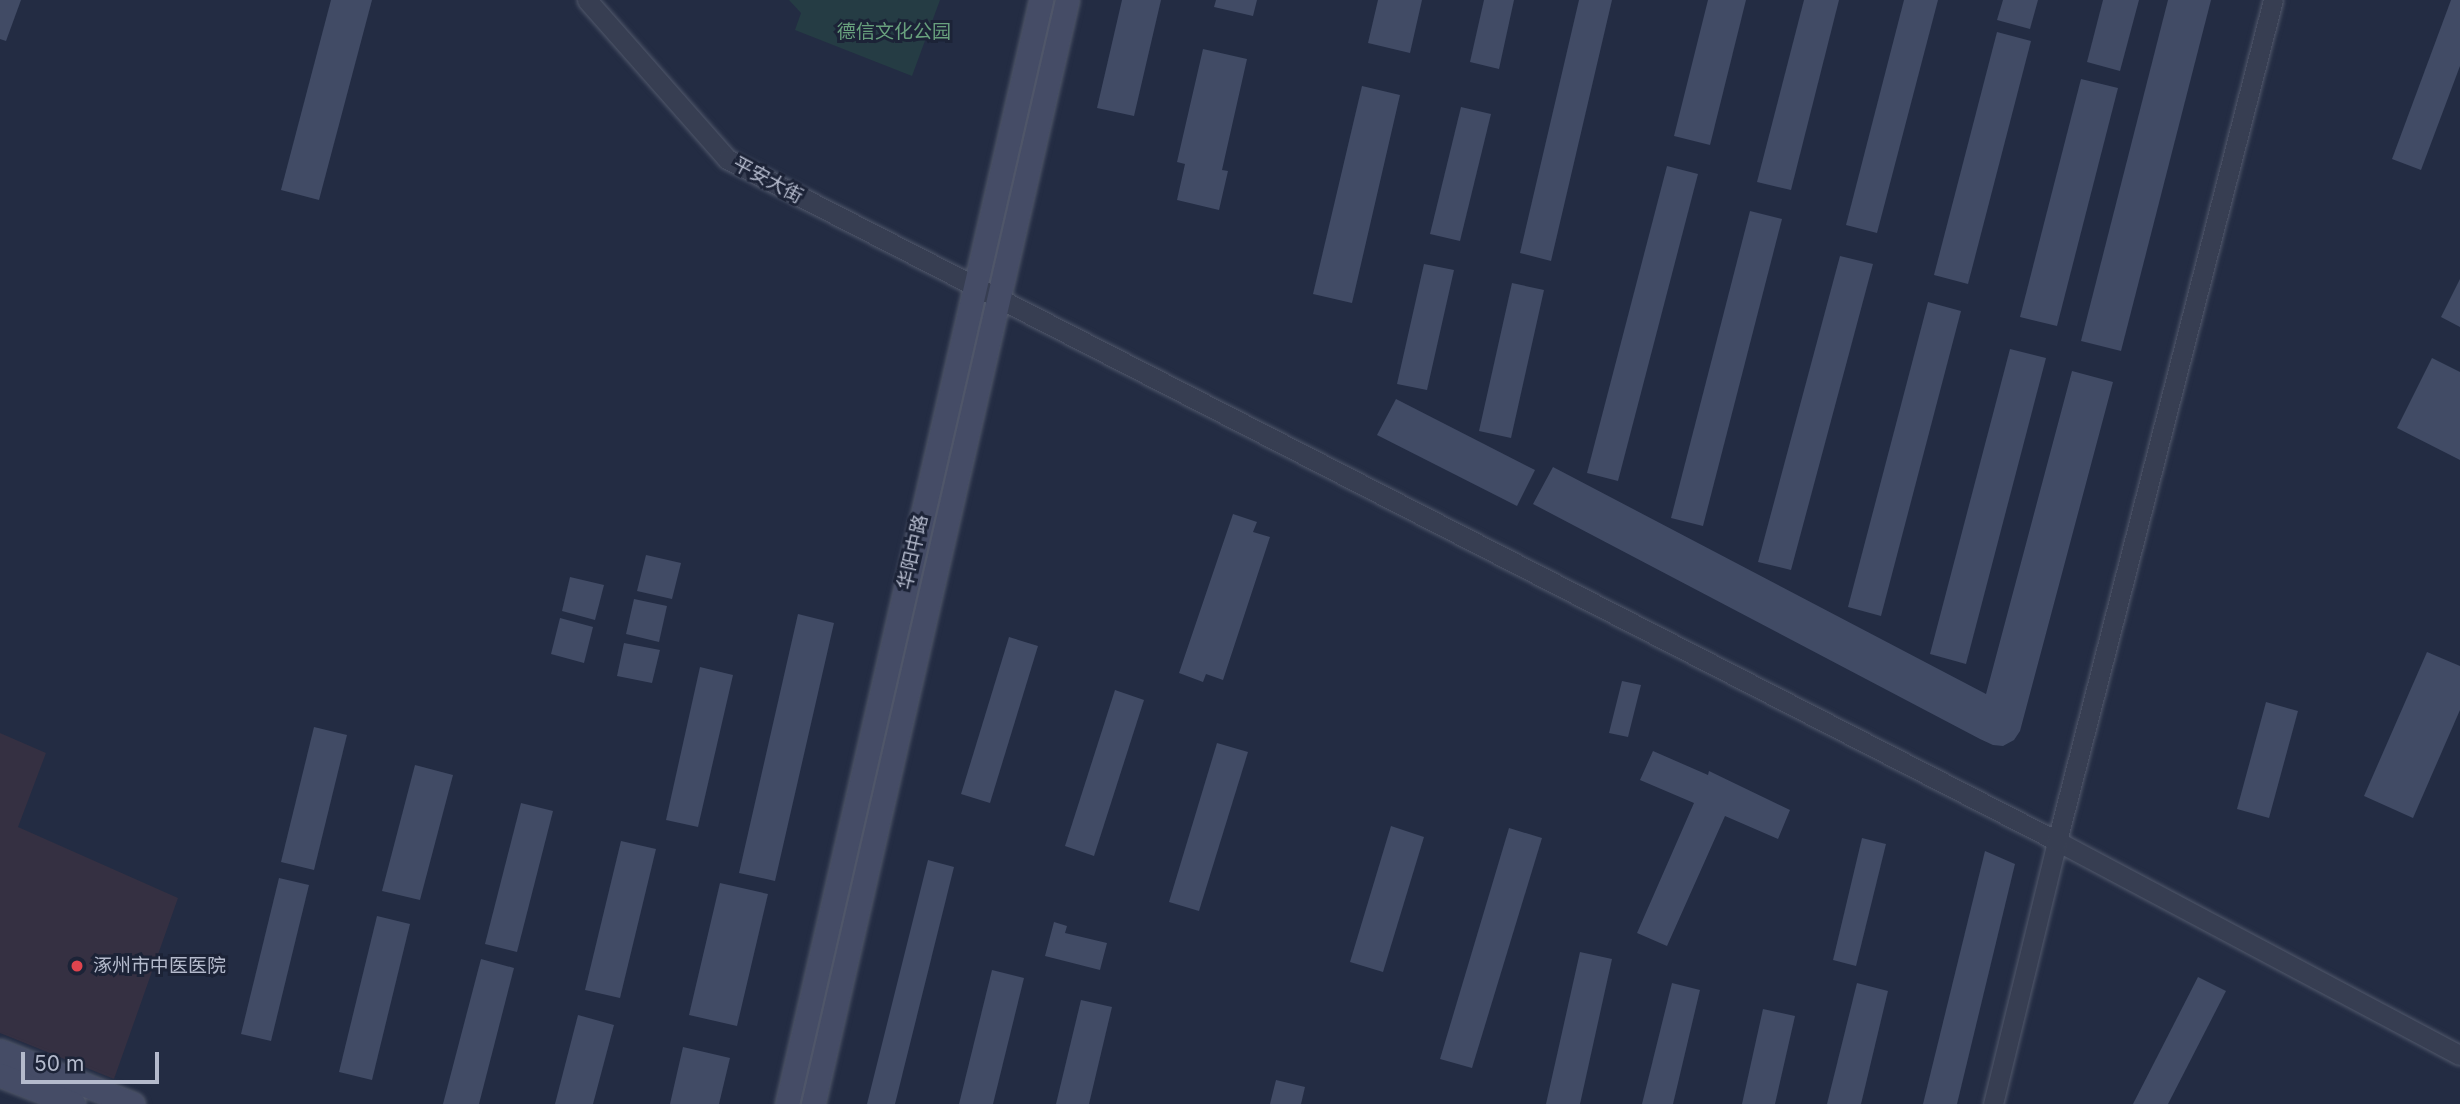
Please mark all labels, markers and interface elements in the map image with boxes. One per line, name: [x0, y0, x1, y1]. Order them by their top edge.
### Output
park label: 德信文化公园: [837, 21, 951, 43]
street label: 平安大街: [729, 152, 807, 208]
street label: 华阳中路: [893, 512, 933, 592]
place label: 涿州市中医医院: [93, 955, 226, 977]
marker: 涿州市中医医院: [67, 956, 87, 976]
scale bar: [24, 1038, 163, 1082]
text: 50 m: [34, 1051, 84, 1076]

